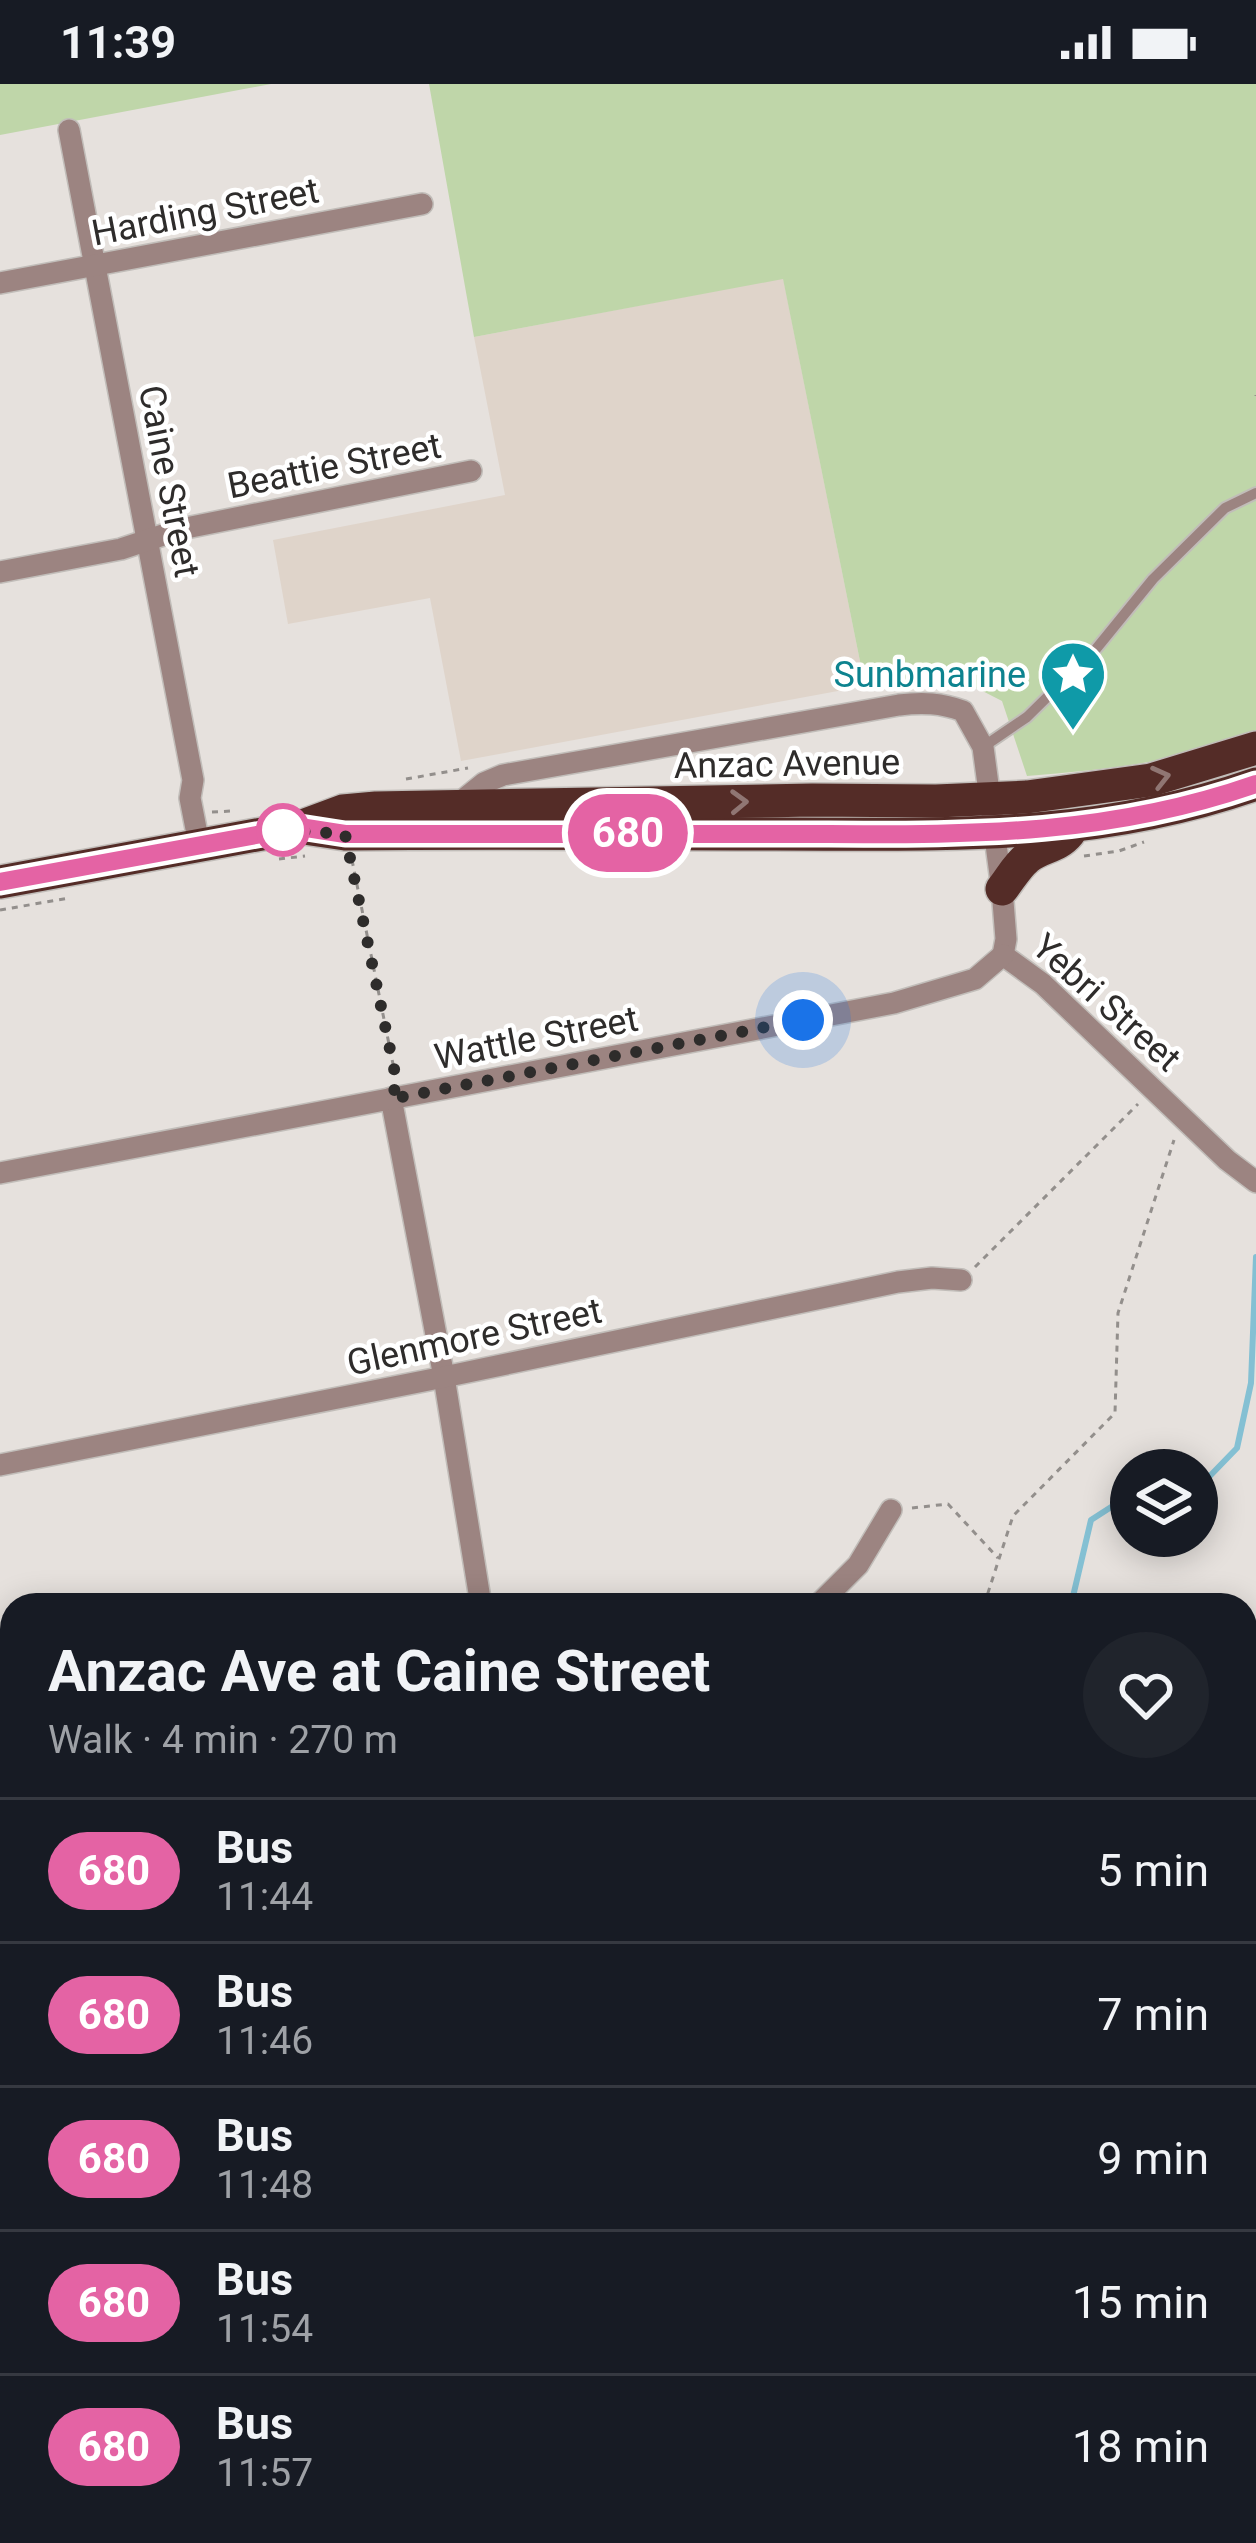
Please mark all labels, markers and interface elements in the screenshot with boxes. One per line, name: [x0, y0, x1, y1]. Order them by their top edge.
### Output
text: 11:39: [60, 16, 176, 69]
street label: Harding Street: [88, 169, 322, 255]
street label: Caine Street: [130, 382, 208, 581]
street label: Beattie Street: [224, 425, 444, 507]
place icon: Sunbmarine: [1038, 639, 1108, 733]
place label: Sunbmarine: [834, 654, 1026, 696]
street label: Anzac Avenue: [674, 741, 901, 787]
one-way arrow: [1151, 766, 1171, 791]
one-way arrow: [730, 789, 749, 815]
line badge: 680: [559, 794, 697, 872]
unlabelled marker: [258, 805, 308, 855]
text: 680: [592, 808, 664, 857]
street label: Yebri Street: [1024, 925, 1189, 1080]
your location: [773, 990, 833, 1050]
street label: Wattle Street: [431, 998, 641, 1078]
street label: Glenmore Street: [343, 1289, 605, 1384]
map controls: [1110, 1449, 1218, 1557]
button: layers: [1110, 1449, 1218, 1557]
button: heart: [1083, 1632, 1209, 1758]
text: Anzac Ave at Caine Street: [48, 1638, 710, 1705]
text: Walk · 4 min · 270 m: [48, 1717, 398, 1763]
text: Bus: [216, 1821, 293, 1874]
text: 5 min: [1097, 1844, 1209, 1897]
text: 680: [78, 1846, 150, 1895]
text: 11:44: [216, 1874, 313, 1920]
text: Bus: [216, 1965, 293, 2018]
text: 7 min: [1097, 1988, 1209, 2041]
text: 680: [78, 1990, 150, 2039]
text: 11:46: [216, 2018, 313, 2064]
text: Bus: [216, 2109, 293, 2162]
text: 9 min: [1097, 2132, 1209, 2185]
text: 680: [78, 2134, 150, 2183]
text: 11:48: [216, 2162, 313, 2208]
text: Bus: [216, 2253, 293, 2306]
text: 15 min: [1072, 2276, 1209, 2329]
text: 680: [78, 2278, 150, 2327]
text: 11:54: [216, 2306, 313, 2352]
text: Bus: [216, 2397, 293, 2450]
text: 18 min: [1072, 2420, 1209, 2473]
text: 680: [78, 2422, 150, 2471]
text: 11:57: [216, 2450, 313, 2496]

